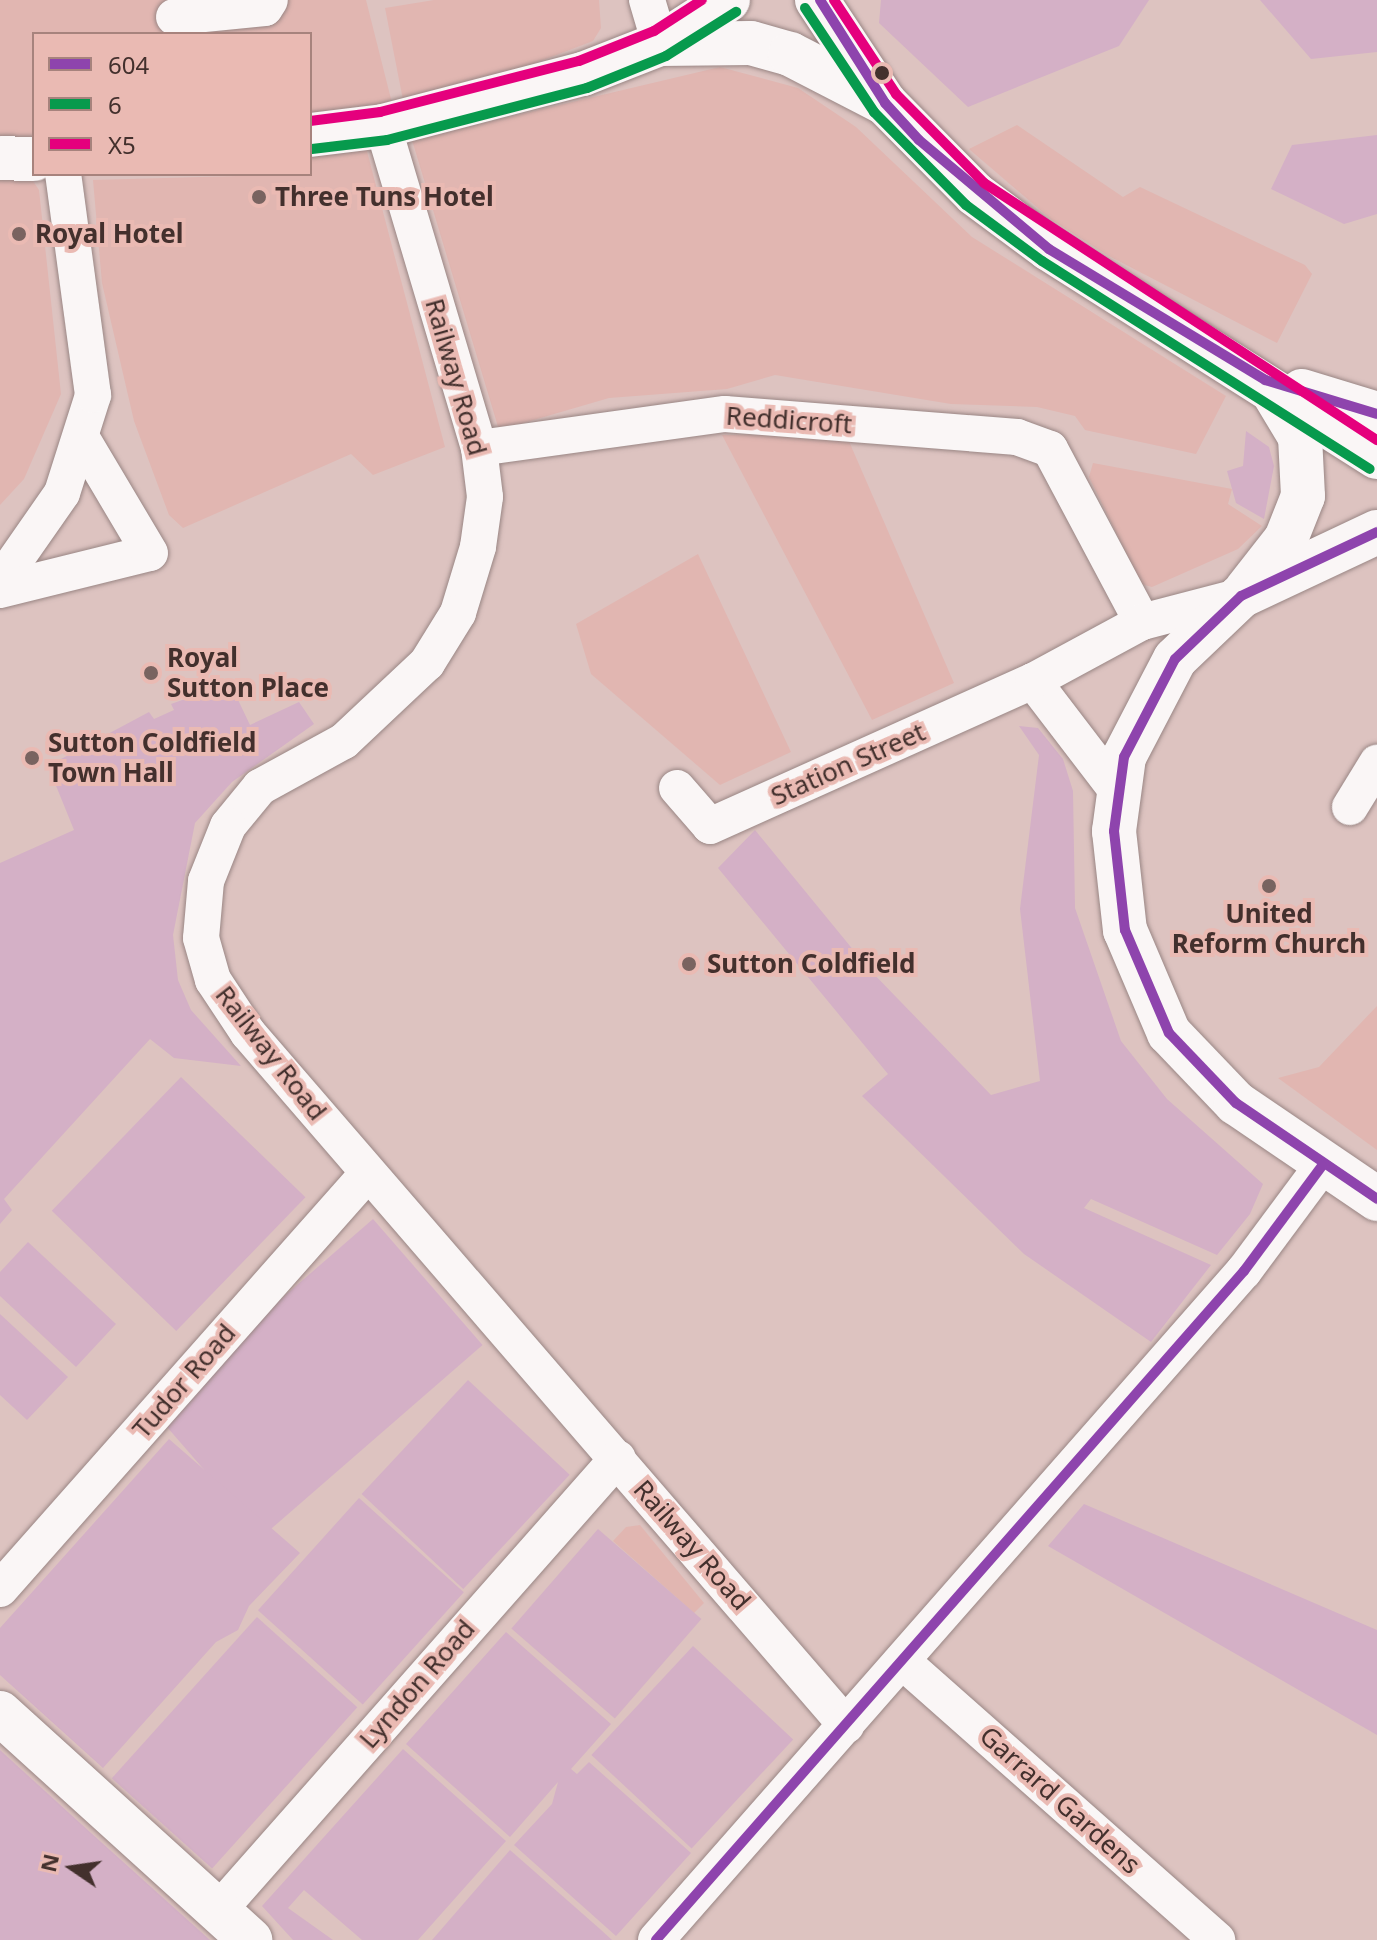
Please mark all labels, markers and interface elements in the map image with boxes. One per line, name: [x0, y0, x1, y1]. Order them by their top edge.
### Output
legend: [32, 32, 312, 176]
text: 604: [108, 48, 149, 81]
unlabelled marker: [874, 65, 890, 81]
text: 6: [108, 88, 122, 121]
text: X5: [108, 128, 136, 161]
place label: Three Tuns Hotel: [275, 181, 494, 213]
marker: Three Tuns Hotel: [250, 188, 268, 206]
place label: Royal Hotel: [35, 218, 183, 250]
marker: Royal Hotel: [10, 225, 28, 243]
street label: Railway Road: [419, 295, 493, 459]
street label: Reddicroft: [725, 400, 853, 440]
place label: Royal Sutton Place: [167, 642, 329, 704]
marker: Royal Sutton Place: [142, 664, 160, 682]
street label: Station Street: [766, 716, 930, 812]
place label: Sutton Coldfield Town Hall: [48, 727, 256, 788]
marker: Sutton Coldfield Town Hall: [23, 749, 41, 767]
marker: United Reform Church: [1260, 877, 1278, 895]
place label: United Reform Church: [1172, 898, 1366, 960]
place label: Sutton Coldfield: [707, 948, 915, 980]
marker: Sutton Coldfield: [678, 953, 700, 975]
street label: Railway Road: [209, 980, 333, 1126]
street label: Tudor Road: [126, 1318, 242, 1444]
street label: Railway Road: [627, 1474, 757, 1616]
street label: Lyndon Road: [353, 1613, 481, 1755]
street label: Garrard Gardens: [973, 1720, 1147, 1880]
north arrow: [32, 1828, 112, 1908]
text: N: [32, 1851, 65, 1875]

